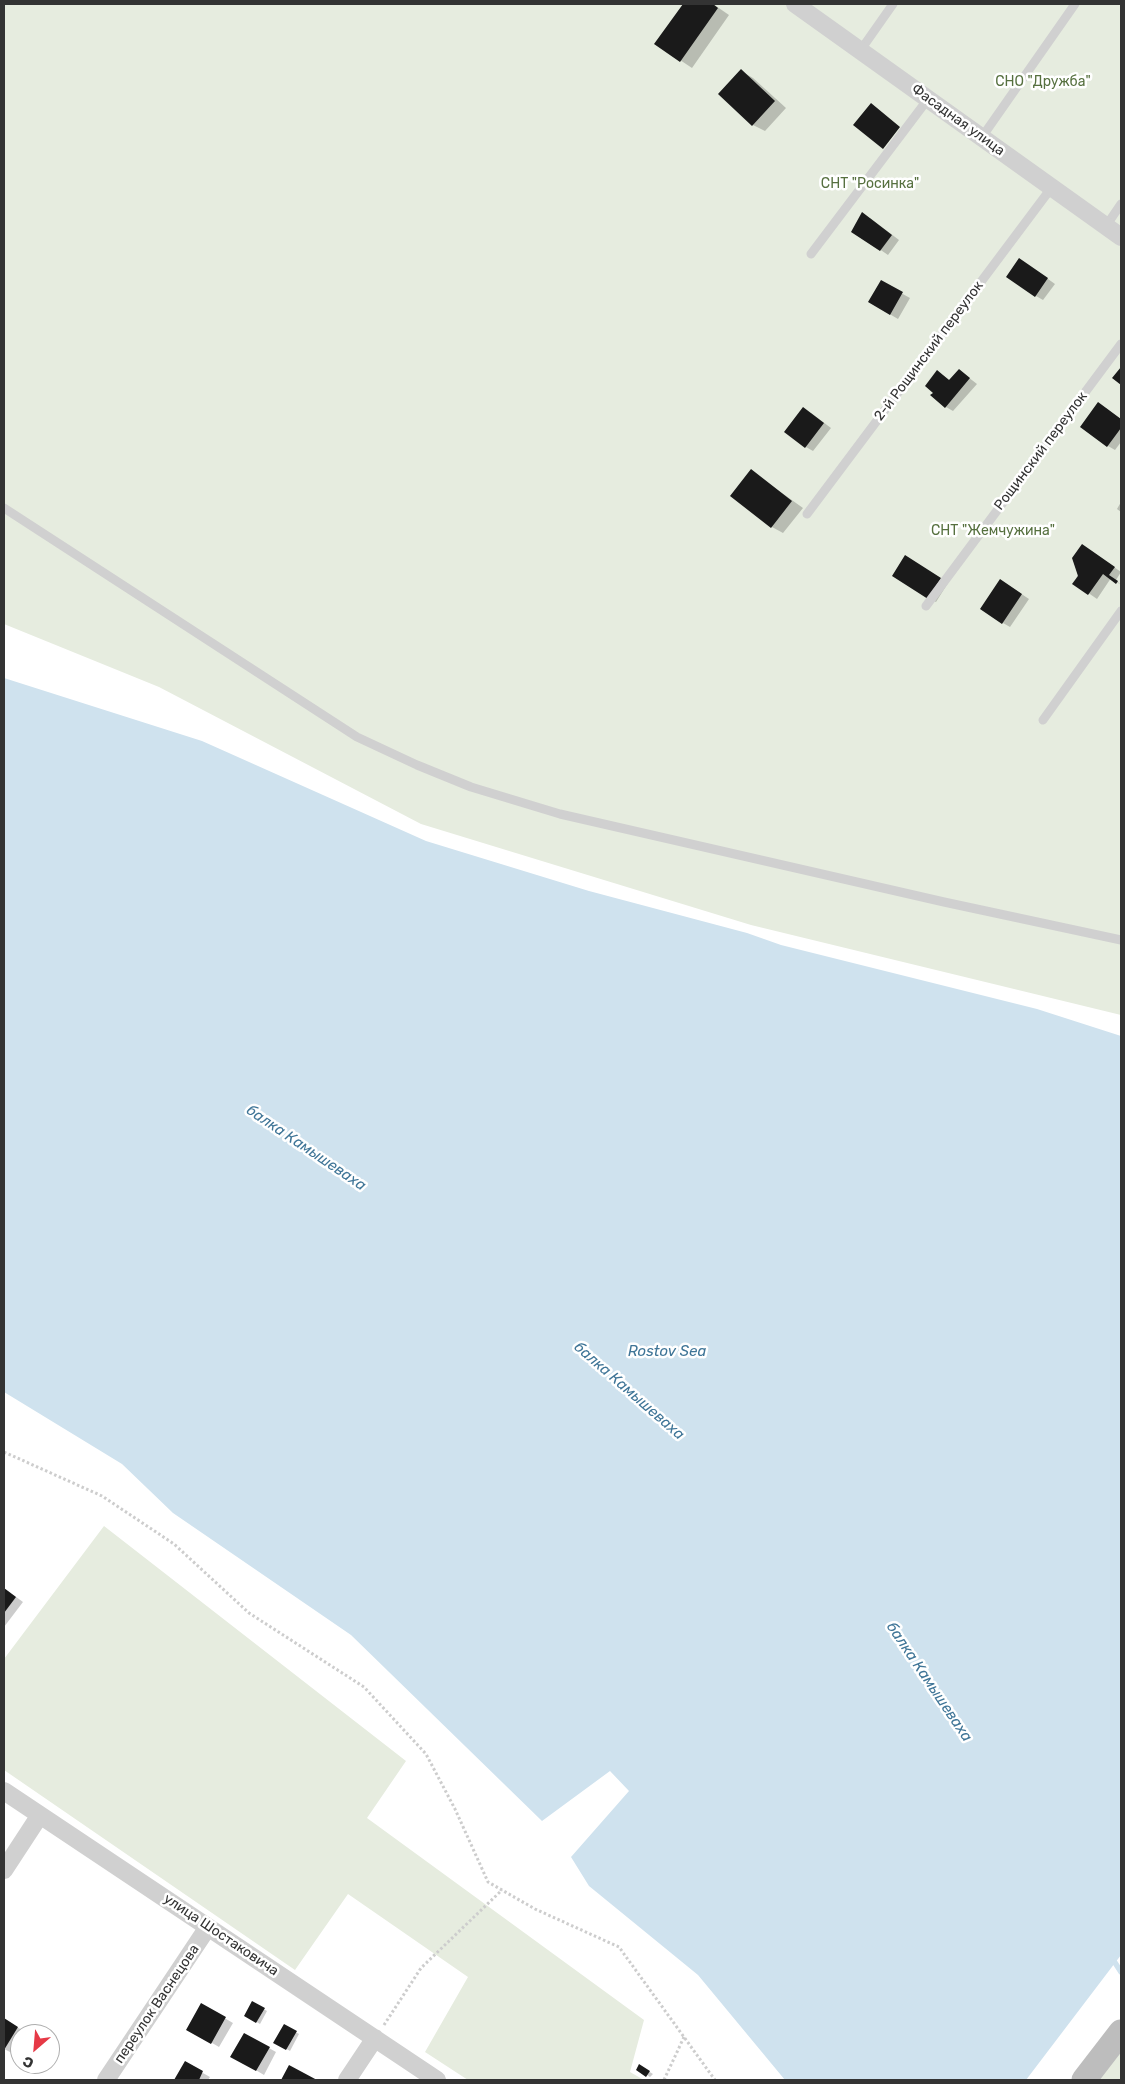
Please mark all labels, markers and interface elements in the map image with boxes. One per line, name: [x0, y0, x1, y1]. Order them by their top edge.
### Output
park label: СНО "Дружба": [995, 74, 1091, 90]
street label: Фасадная улица: [908, 81, 1008, 159]
park label: СНТ "Росинка": [821, 176, 919, 192]
street label: 2-й Рощинский переулок: [871, 278, 987, 424]
street label: Рощинский переулок: [991, 388, 1091, 514]
park label: СНТ "Жемчужина": [931, 523, 1055, 539]
water label: балка Камышеваха: [243, 1101, 369, 1195]
water label: балка Камышеваха: [570, 1338, 688, 1444]
water label: Rostov Sea: [628, 1343, 706, 1361]
water label: балка Камышеваха: [882, 1619, 976, 1745]
street label: улица Шостаковича: [160, 1890, 282, 1980]
street label: переулок Васнецова: [111, 1941, 203, 2067]
north arrow: [10, 2024, 60, 2074]
text: С: [20, 2052, 37, 2072]

